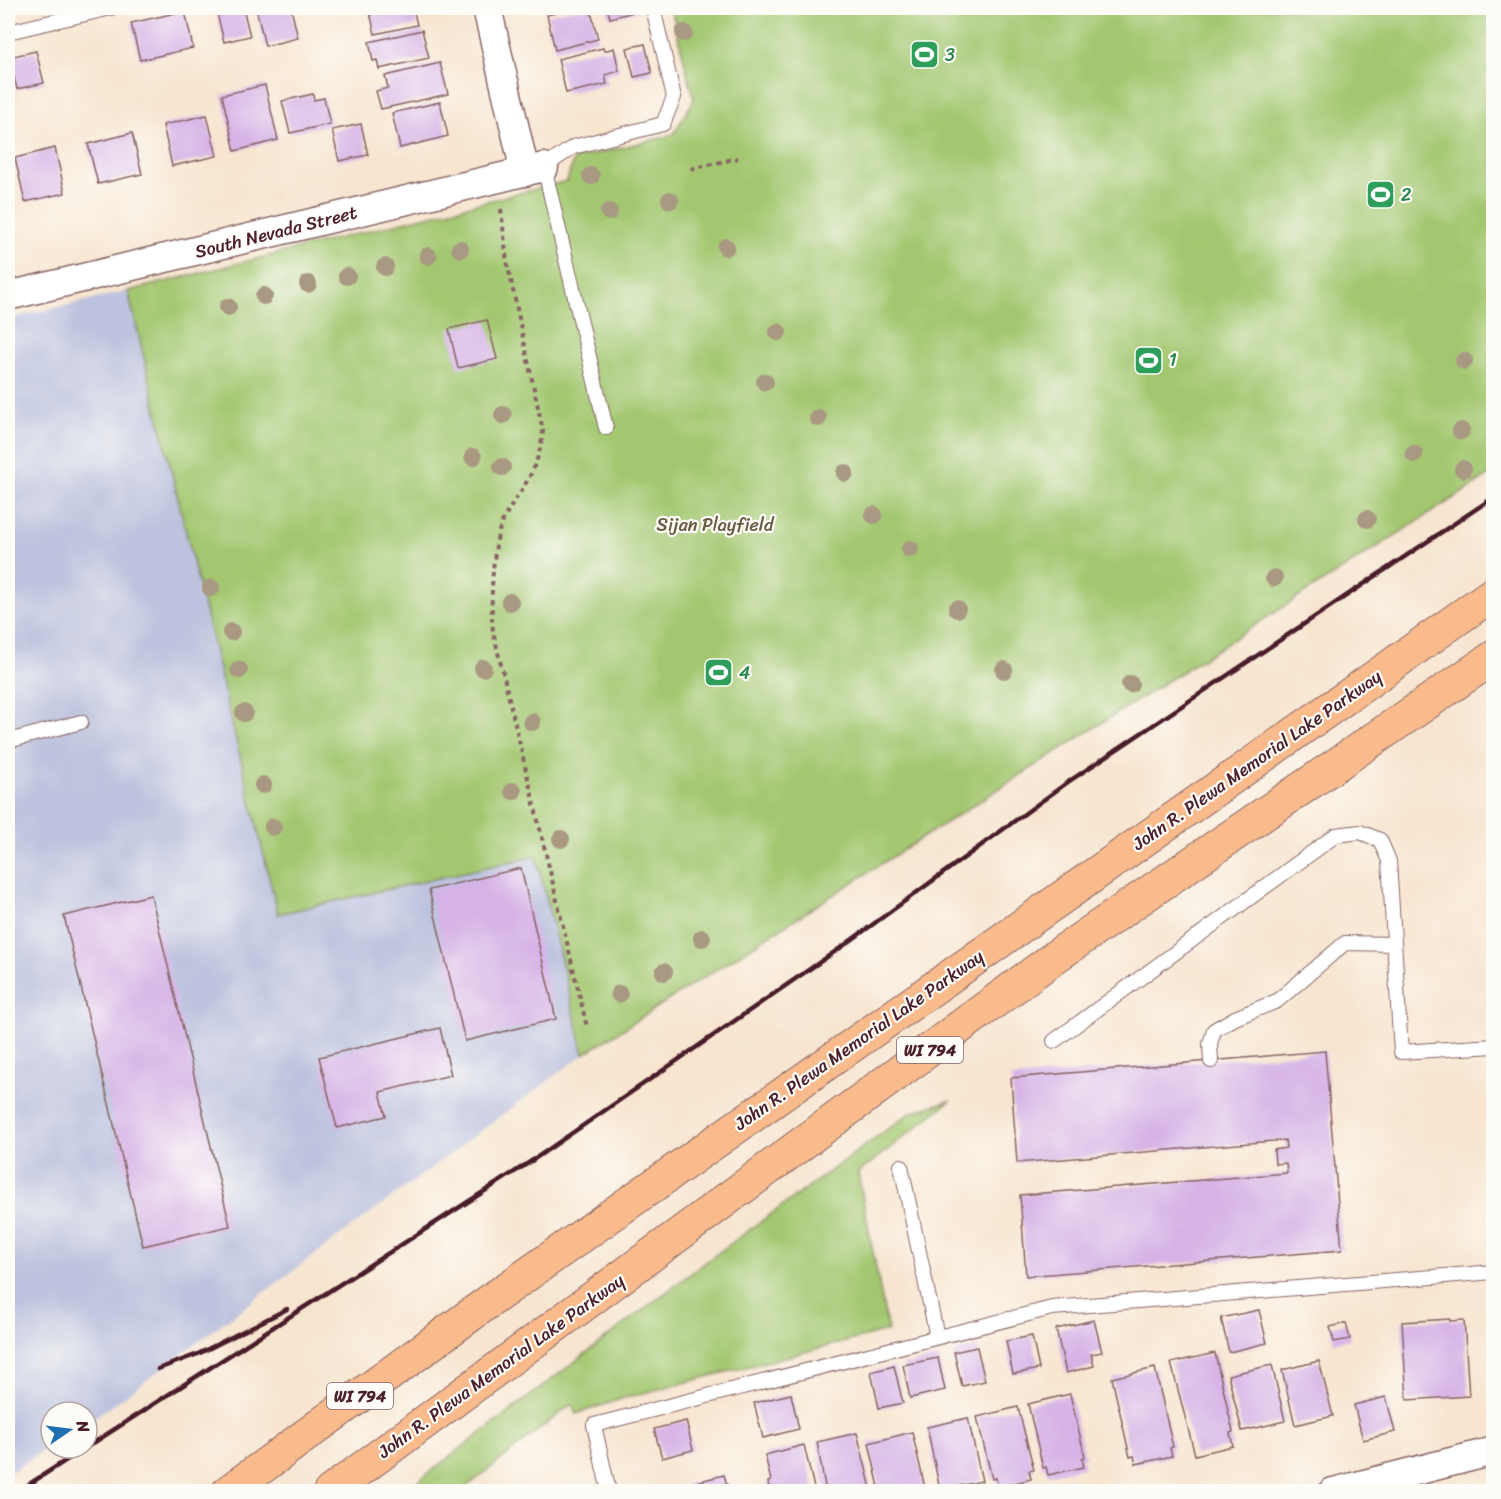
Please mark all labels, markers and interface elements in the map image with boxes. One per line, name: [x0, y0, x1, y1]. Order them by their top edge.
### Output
sports icon: 3: [908, 39, 940, 71]
place label: 3: [945, 39, 955, 71]
sports icon: 2: [1364, 179, 1396, 211]
place label: 2: [1401, 179, 1411, 211]
street label: South Nevada Street: [191, 196, 361, 268]
sports icon: 1: [1132, 344, 1164, 376]
place label: 1: [1169, 344, 1177, 376]
park label: Sijan Playfield: [657, 509, 775, 541]
sports icon: 4: [702, 657, 734, 689]
place label: 4: [739, 657, 750, 689]
street label: John R. Plewa Memorial Lake Parkway: [1125, 661, 1389, 859]
street label: John R. Plewa Memorial Lake Parkway: [727, 941, 991, 1139]
road number: WI 794: [897, 1037, 963, 1063]
street label: John R. Plewa Memorial Lake Parkway: [370, 1265, 632, 1467]
road number: WI 794: [327, 1383, 393, 1409]
north arrow: [39, 1400, 99, 1460]
text: N: [67, 1417, 99, 1436]

